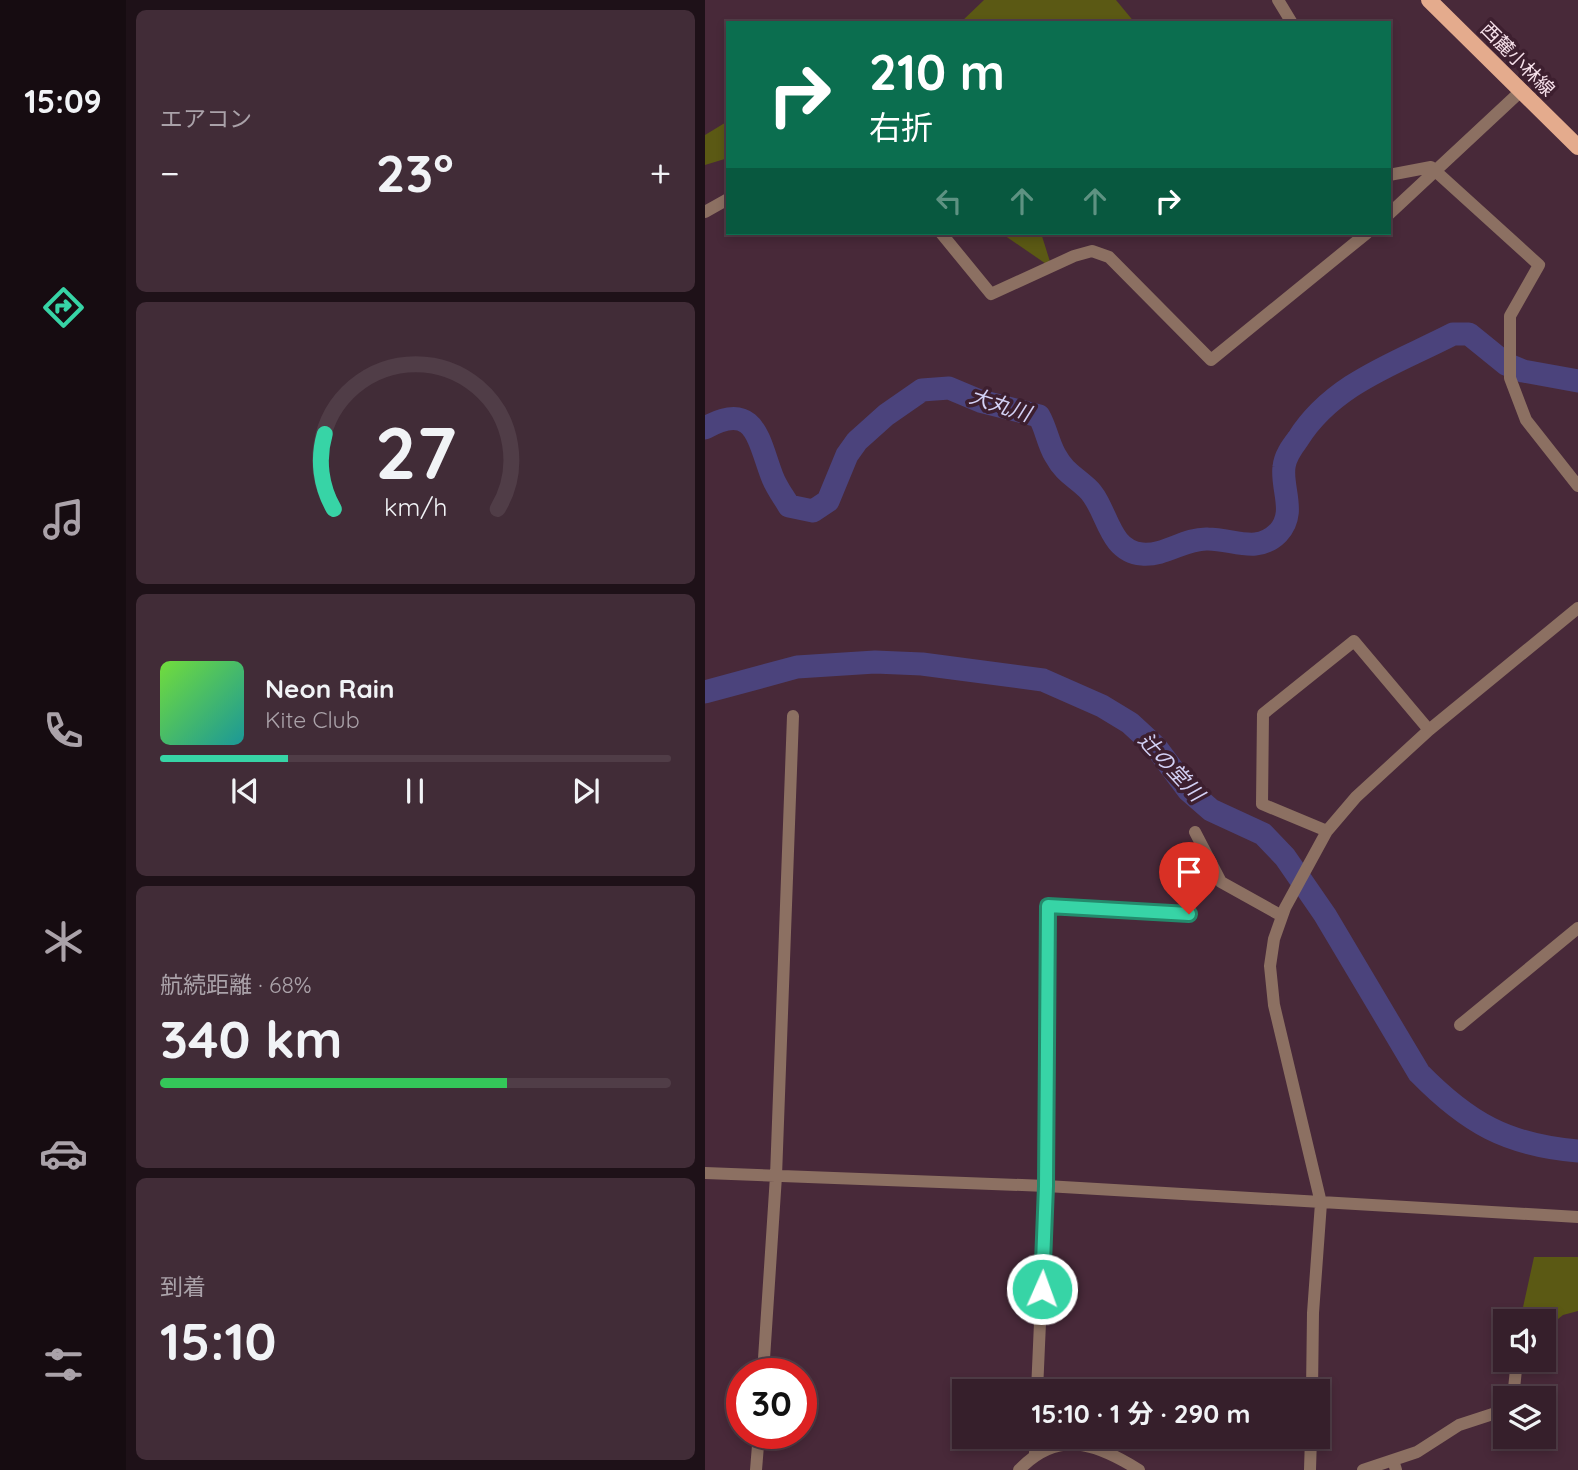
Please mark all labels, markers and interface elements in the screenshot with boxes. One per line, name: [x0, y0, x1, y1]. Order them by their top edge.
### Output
street label: 西麓小林線: [1476, 17, 1560, 101]
text: 210 m: [869, 41, 1005, 102]
icon: right: [754, 49, 845, 140]
text: 15:09: [24, 81, 102, 121]
text: エアコン: [160, 104, 252, 133]
text: 右折: [869, 107, 933, 147]
text: 23°: [376, 140, 454, 205]
text: −: [160, 149, 180, 197]
text: +: [650, 149, 671, 197]
icon: left: [930, 182, 968, 220]
icon: ahead: [1003, 182, 1041, 220]
icon: ahead: [1076, 182, 1114, 220]
icon: right: [1149, 182, 1187, 220]
icon: directions: [39, 283, 88, 332]
water label: 大丸川: [966, 382, 1036, 427]
text: 27: [375, 406, 456, 497]
text: km/h: [384, 491, 447, 522]
icon: music: [39, 495, 88, 544]
text: Neon Rain: [265, 672, 394, 705]
text: Kite Club: [265, 705, 360, 734]
icon: phone: [39, 706, 88, 755]
water label: 辻の堂川: [1134, 727, 1211, 807]
icon: previous: [226, 772, 264, 810]
icon: pause: [396, 772, 434, 810]
icon: next: [567, 772, 605, 810]
pin: [1159, 842, 1219, 914]
icon: arrive: [1170, 853, 1208, 891]
icon: climate: [39, 917, 88, 966]
text: 航続距離 · 68%: [160, 970, 312, 999]
text: 340 km: [160, 1006, 343, 1071]
icon: car: [39, 1129, 88, 1178]
position arrow: [1005, 1252, 1079, 1326]
text: 到着: [160, 1272, 206, 1301]
text: 15:10: [160, 1308, 277, 1373]
map controls: [1493, 1309, 1556, 1449]
button: sound: [1493, 1309, 1556, 1372]
icon: filters: [39, 1340, 88, 1389]
speed limit sign: 30: [726, 1358, 817, 1449]
button: layers: [1493, 1386, 1556, 1449]
text: 15:10 · 1 分 · 290 m: [1031, 1397, 1251, 1430]

